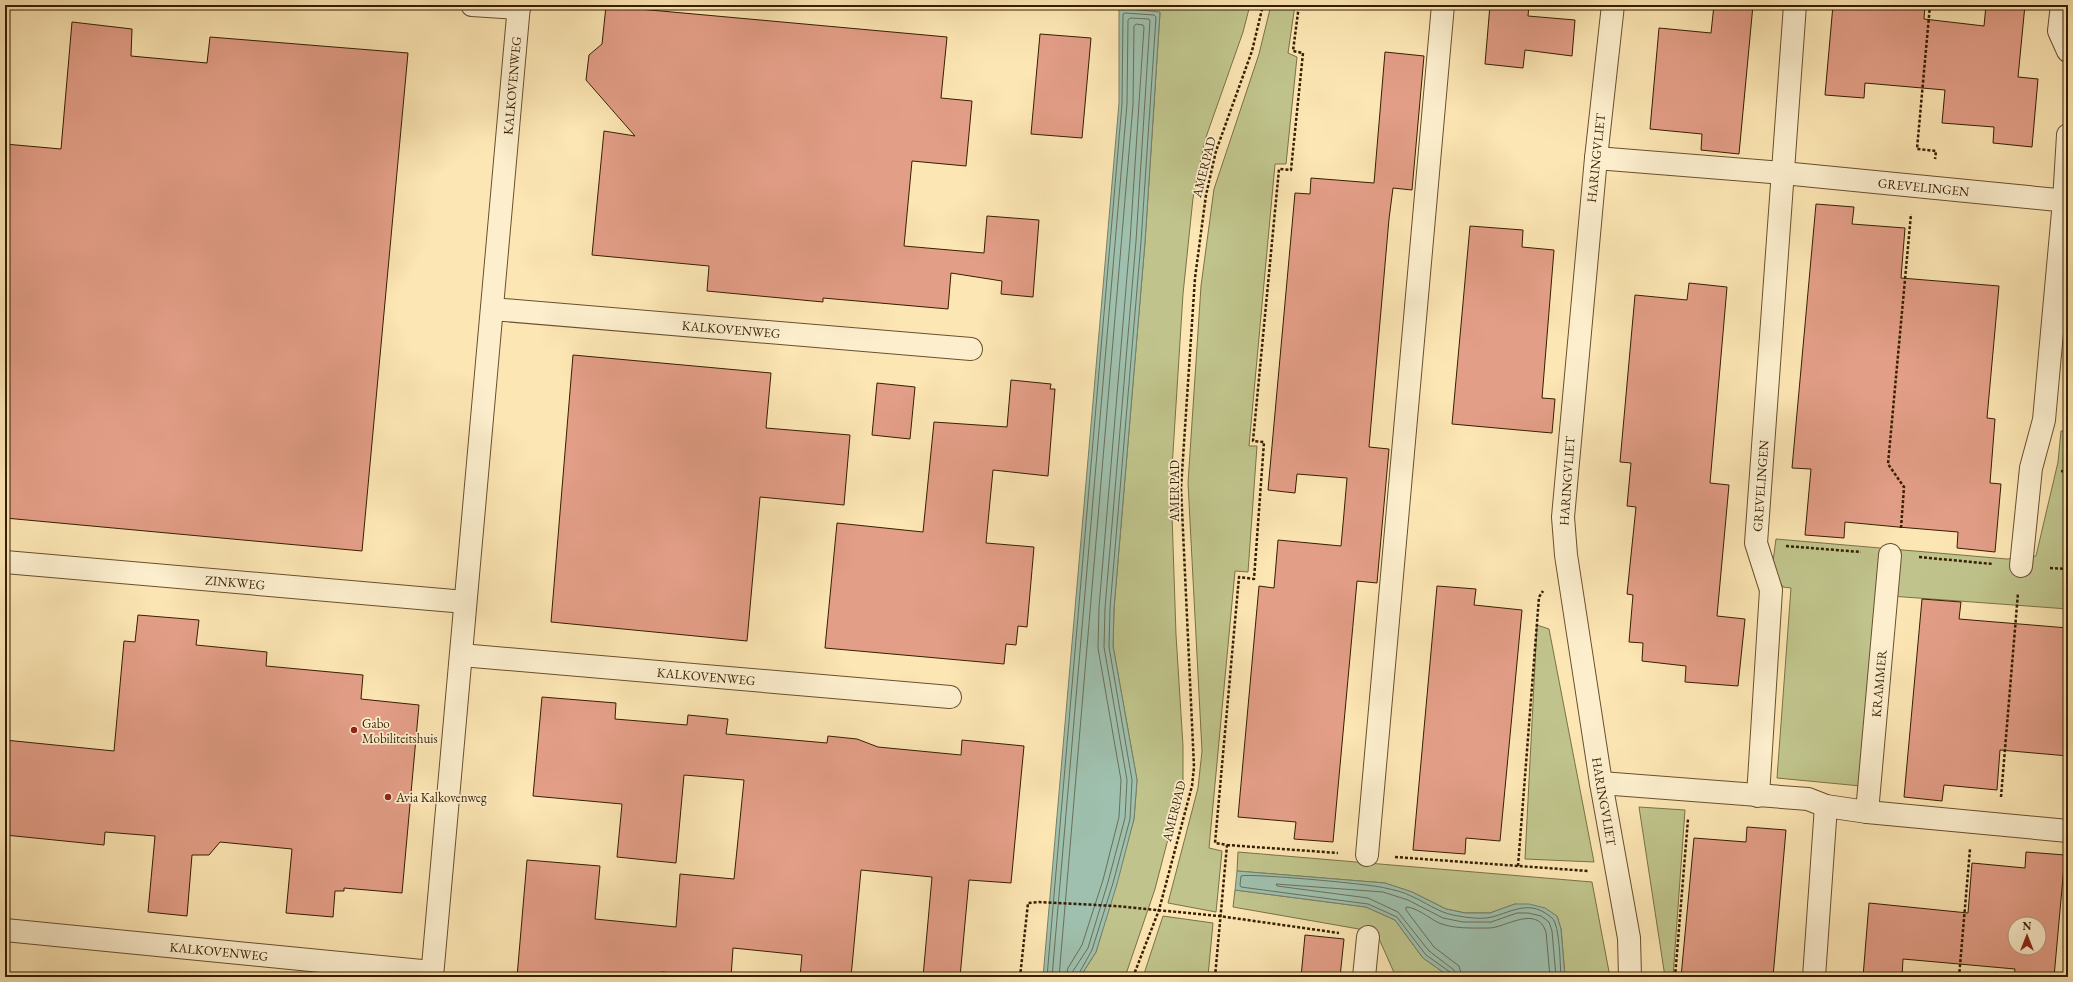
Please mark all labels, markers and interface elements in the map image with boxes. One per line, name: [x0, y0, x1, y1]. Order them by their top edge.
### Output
street label: KALKOVENWEG: [499, 35, 525, 136]
street label: HARINGVLIET: [1583, 112, 1609, 204]
street label: AMERPAD: [1188, 135, 1220, 200]
street label: GREVELINGEN: [1877, 174, 1971, 200]
street label: KALKOVENWEG: [681, 316, 782, 342]
street label: HARINGVLIET: [1555, 435, 1579, 526]
street label: GREVELINGEN: [1748, 439, 1772, 532]
street label: AMERPAD: [1166, 460, 1183, 523]
street label: ZINKWEG: [204, 571, 266, 593]
street label: KRAMMER: [1867, 648, 1890, 718]
street label: KALKOVENWEG: [656, 663, 757, 689]
place label: Gabo Mobiliteitshuis: [362, 715, 438, 747]
marker: Gabo Mobiliteitshuis: [349, 725, 359, 735]
street label: HARINGVLIET: [1589, 756, 1621, 847]
street label: AMERPAD: [1158, 779, 1190, 844]
place label: Avia Kalkovenweg: [395, 789, 487, 806]
marker: Avia Kalkovenweg: [383, 792, 393, 802]
north arrow: [2007, 916, 2047, 956]
text: N: [2023, 919, 2032, 933]
street label: KALKOVENWEG: [169, 938, 270, 964]

